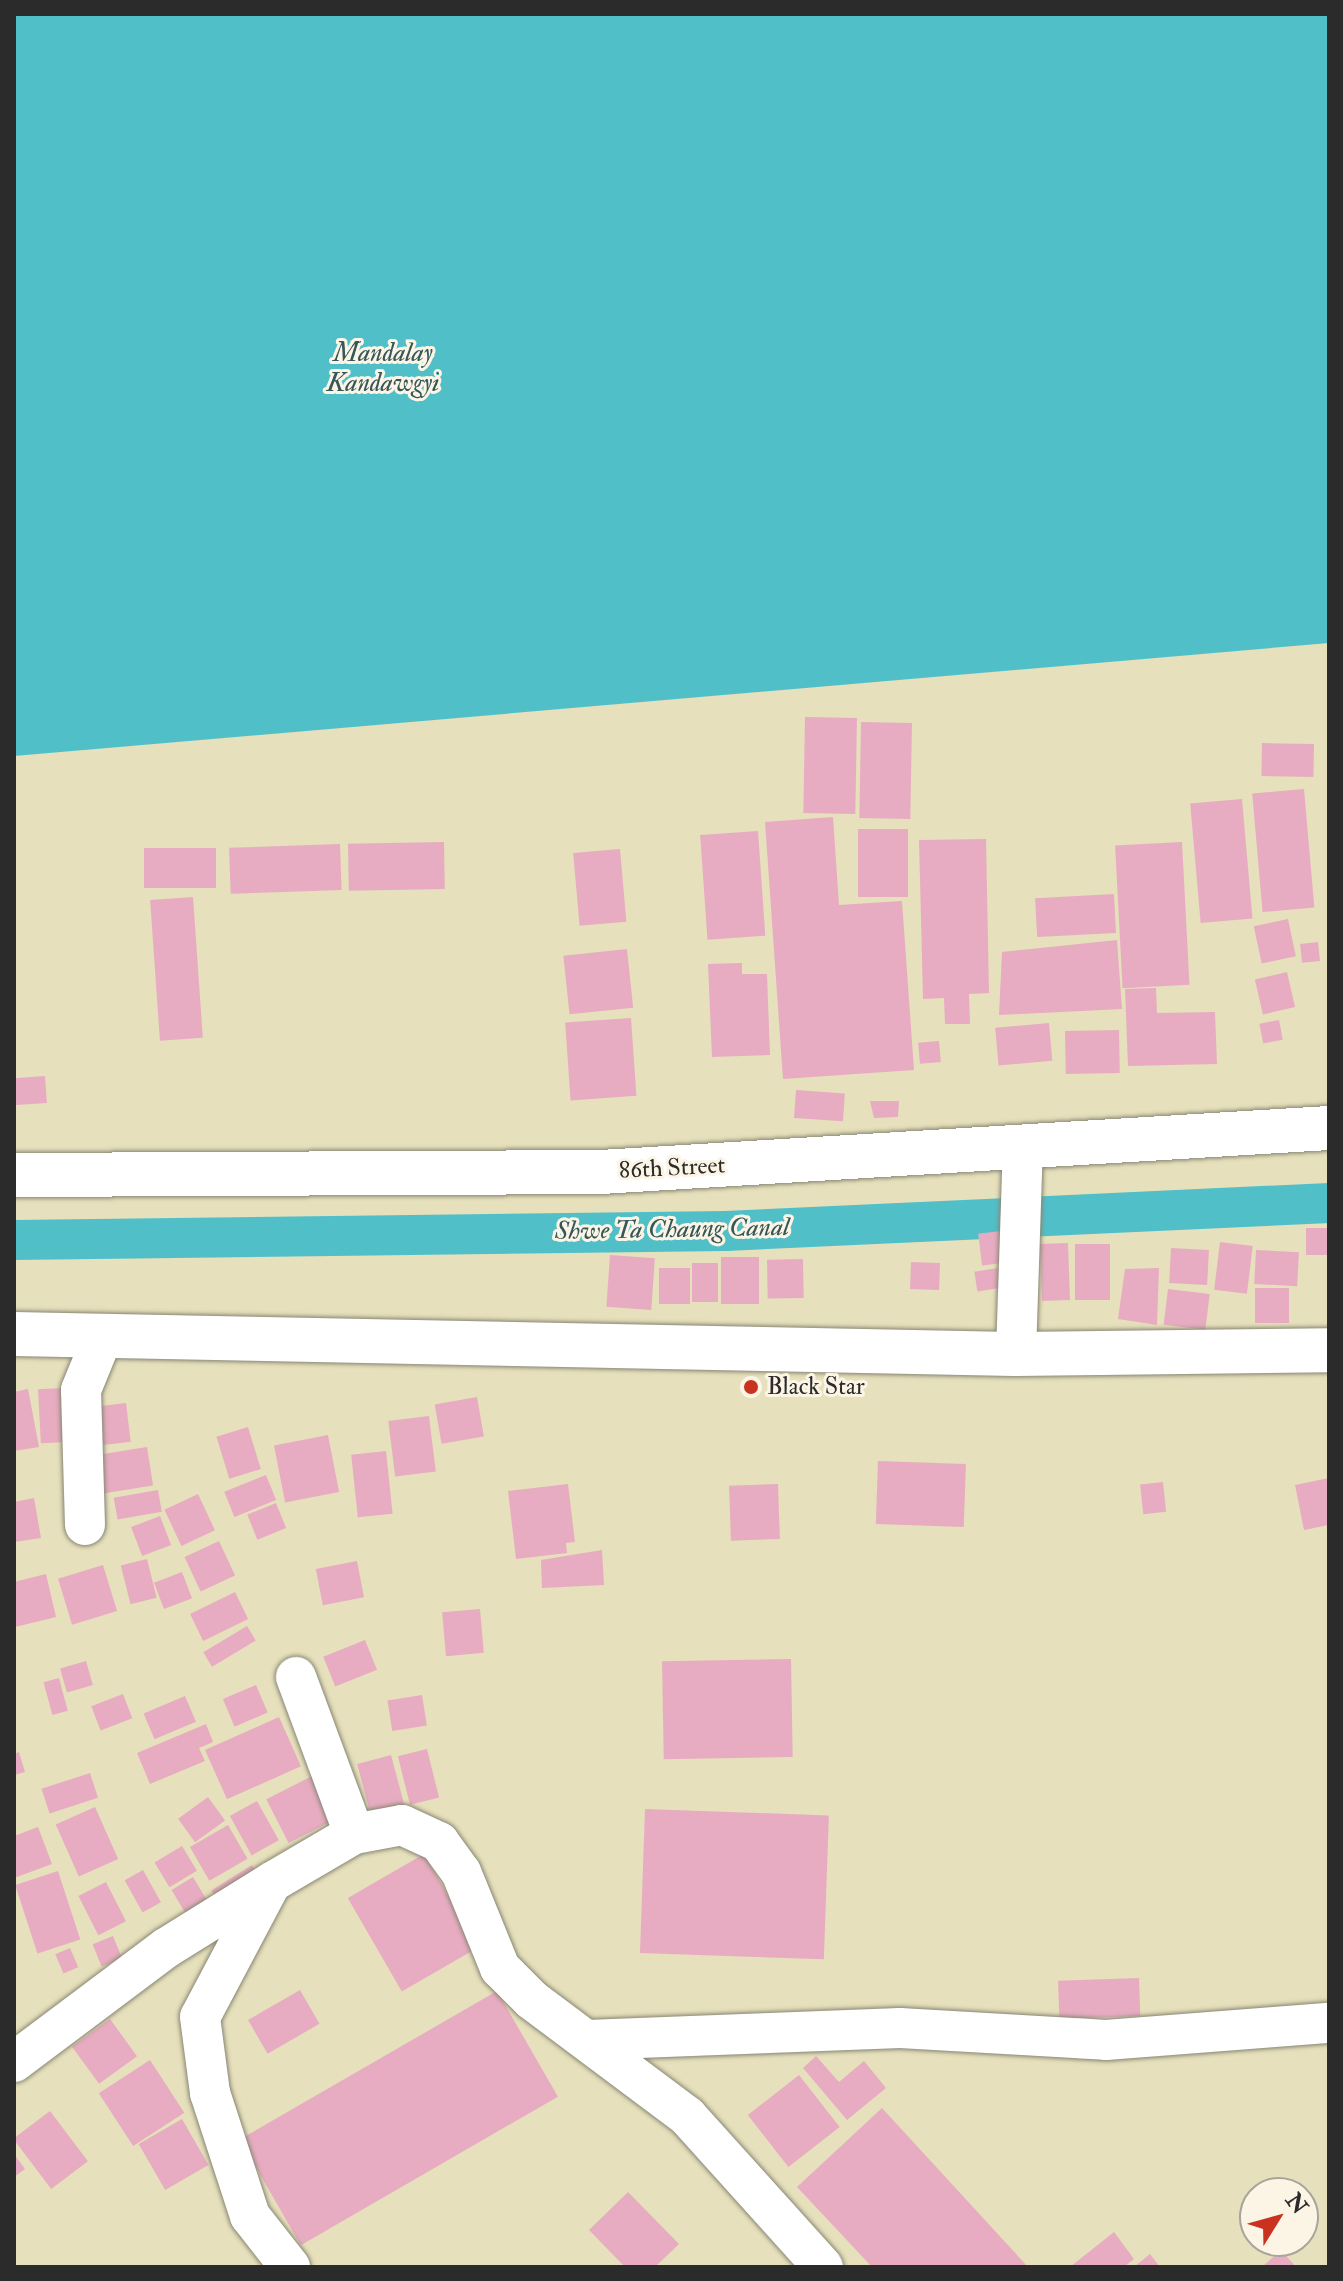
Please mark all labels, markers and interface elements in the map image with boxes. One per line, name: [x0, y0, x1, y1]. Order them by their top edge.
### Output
water label: Mandalay Kandawgyi: [327, 338, 439, 400]
street label: 86th Street: [618, 1151, 726, 1185]
water label: Shwe Ta Chaung Canal: [555, 1212, 789, 1248]
place label: Black Star: [767, 1373, 865, 1401]
marker: Black Star: [742, 1378, 760, 1396]
north arrow: [1239, 2177, 1319, 2257]
text: N: [1279, 2187, 1314, 2220]

